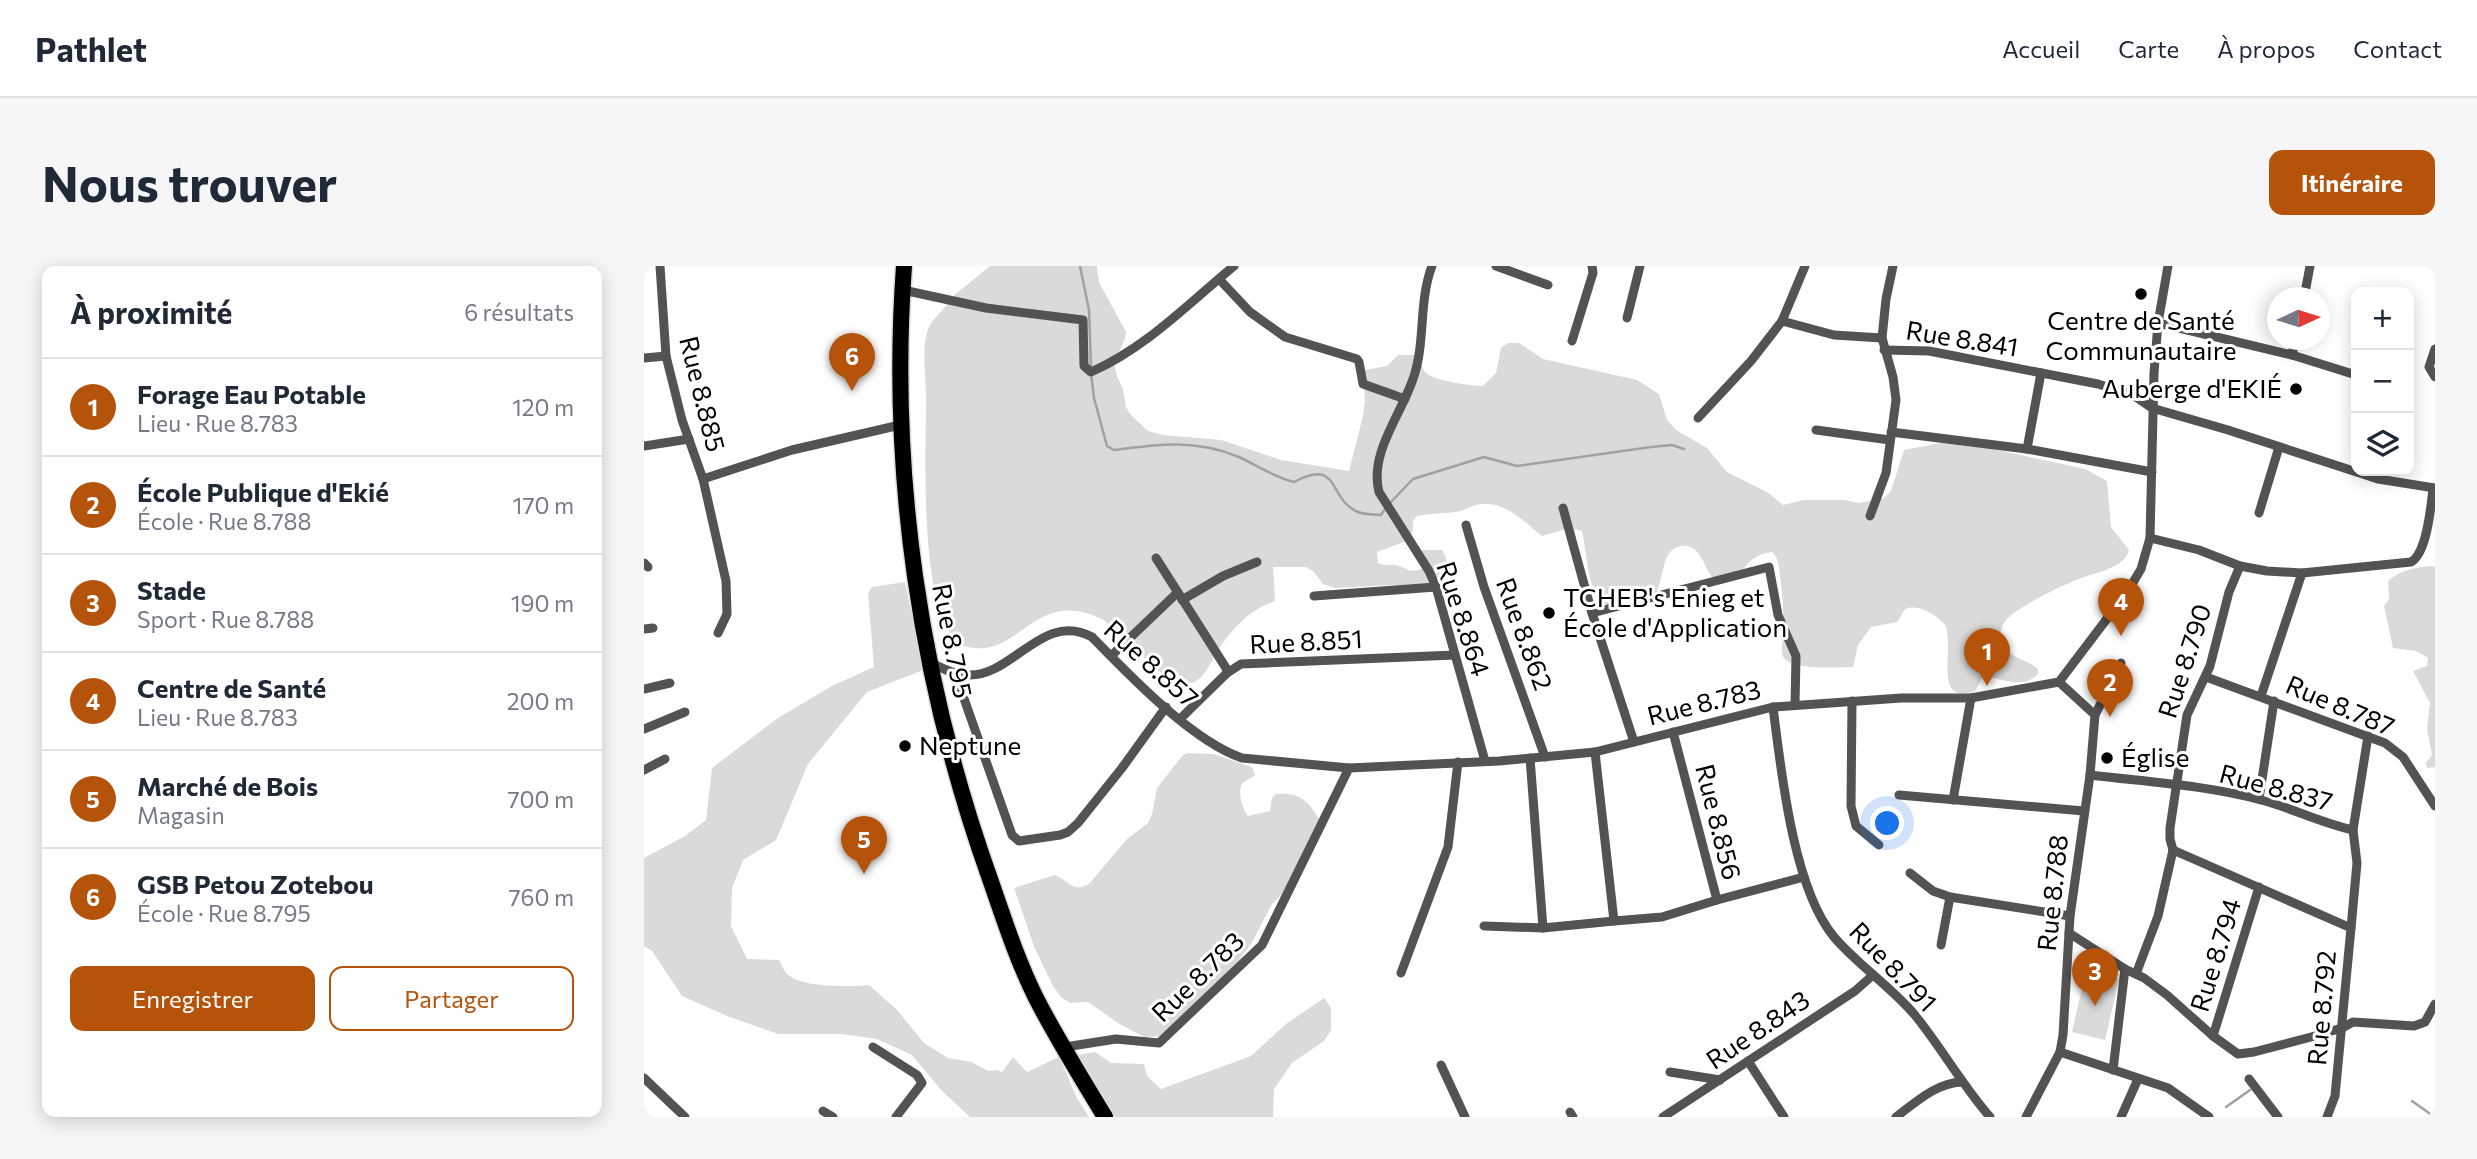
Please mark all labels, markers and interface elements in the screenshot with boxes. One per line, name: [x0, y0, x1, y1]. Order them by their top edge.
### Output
text: Pathlet: [35, 28, 147, 69]
text: Accueil: [2002, 34, 2080, 63]
text: Carte: [2118, 34, 2179, 63]
text: À propos: [2217, 34, 2315, 63]
text: Contact: [2353, 34, 2442, 63]
button: Itinéraire: [2269, 150, 2435, 215]
text: Nous trouver: [42, 152, 337, 212]
marker: Centre de Santé Communautaire: [2133, 286, 2149, 302]
north arrow: [2267, 287, 2330, 350]
map controls: [2351, 287, 2414, 476]
button: +: [2351, 287, 2414, 350]
text: À proximité: [70, 293, 232, 330]
text: 6 résultats: [464, 298, 574, 326]
place label: Centre de Santé Communautaire: [2046, 304, 2236, 365]
street label: Rue 8.841: [1904, 313, 2021, 362]
street label: Rue 8.885: [674, 333, 733, 455]
pin: 6: [829, 333, 875, 391]
button: −: [2351, 350, 2414, 413]
place label: Auberge d'EKIÉ: [2102, 372, 2282, 403]
text: Forage Eau Potable: [137, 378, 366, 409]
marker: Auberge d'EKIÉ: [2288, 381, 2304, 397]
text: 1: [88, 393, 98, 421]
text: 120 m: [512, 393, 574, 421]
text: Lieu · Rue 8.783: [137, 409, 298, 437]
button: layers: [2351, 413, 2414, 476]
text: École Publique d'Ekié: [137, 476, 389, 507]
text: 2: [86, 491, 100, 519]
text: 170 m: [513, 491, 574, 519]
text: École · Rue 8.788: [137, 507, 311, 535]
street label: Rue 8.864: [1431, 557, 1498, 680]
street label: Rue 8.862: [1491, 573, 1560, 694]
text: Stade: [137, 574, 206, 605]
pin: 4: [2098, 578, 2144, 636]
street label: Rue 8.795: [927, 581, 980, 701]
place label: TCHEB's Enieg et École d'Application: [1563, 581, 1787, 642]
text: 3: [86, 589, 100, 617]
text: 190 m: [511, 589, 574, 617]
street label: Rue 8.790: [2151, 600, 2217, 721]
text: Sport · Rue 8.788: [137, 605, 314, 633]
marker: TCHEB's Enieg et École d'Application: [1541, 605, 1557, 621]
street label: Rue 8.857: [1099, 613, 1205, 713]
street label: Rue 8.851: [1249, 622, 1363, 659]
pin: 1: [1964, 628, 2010, 686]
pin: 2: [2087, 659, 2133, 717]
street label: Rue 8.787: [2282, 668, 2399, 741]
text: Centre de Santé: [137, 672, 326, 703]
street label: Rue 8.783: [1644, 672, 1764, 731]
text: 4: [86, 687, 100, 715]
text: 200 m: [507, 687, 574, 715]
text: Lieu · Rue 8.783: [137, 703, 298, 731]
place label: Neptune: [919, 729, 1021, 760]
marker: Neptune: [897, 738, 913, 754]
place label: Église: [2121, 741, 2189, 772]
marker: Église: [2099, 750, 2115, 766]
street label: Rue 8.837: [2217, 757, 2336, 816]
street label: Rue 8.856: [1690, 761, 1749, 883]
text: Marché de Bois: [137, 770, 318, 801]
text: 5: [86, 785, 100, 813]
text: 700 m: [507, 785, 574, 813]
text: Magasin: [137, 801, 225, 829]
your location: [1870, 806, 1904, 840]
pin: 5: [841, 816, 887, 874]
street label: Rue 8.788: [2030, 833, 2073, 953]
text: GSB Petou Zotebou: [137, 868, 374, 899]
text: 6: [86, 883, 100, 911]
text: 760 m: [508, 883, 574, 911]
street label: Rue 8.794: [2183, 894, 2246, 1015]
text: École · Rue 8.795: [137, 899, 311, 927]
street label: Rue 8.791: [1844, 915, 1944, 1017]
street label: Rue 8.783: [1145, 925, 1249, 1027]
pin: 3: [2072, 948, 2118, 1006]
street label: Rue 8.792: [2300, 949, 2341, 1067]
button: Enregistrer: [70, 966, 315, 1031]
button: Partager: [329, 966, 574, 1031]
street label: Rue 8.843: [1700, 983, 1815, 1075]

